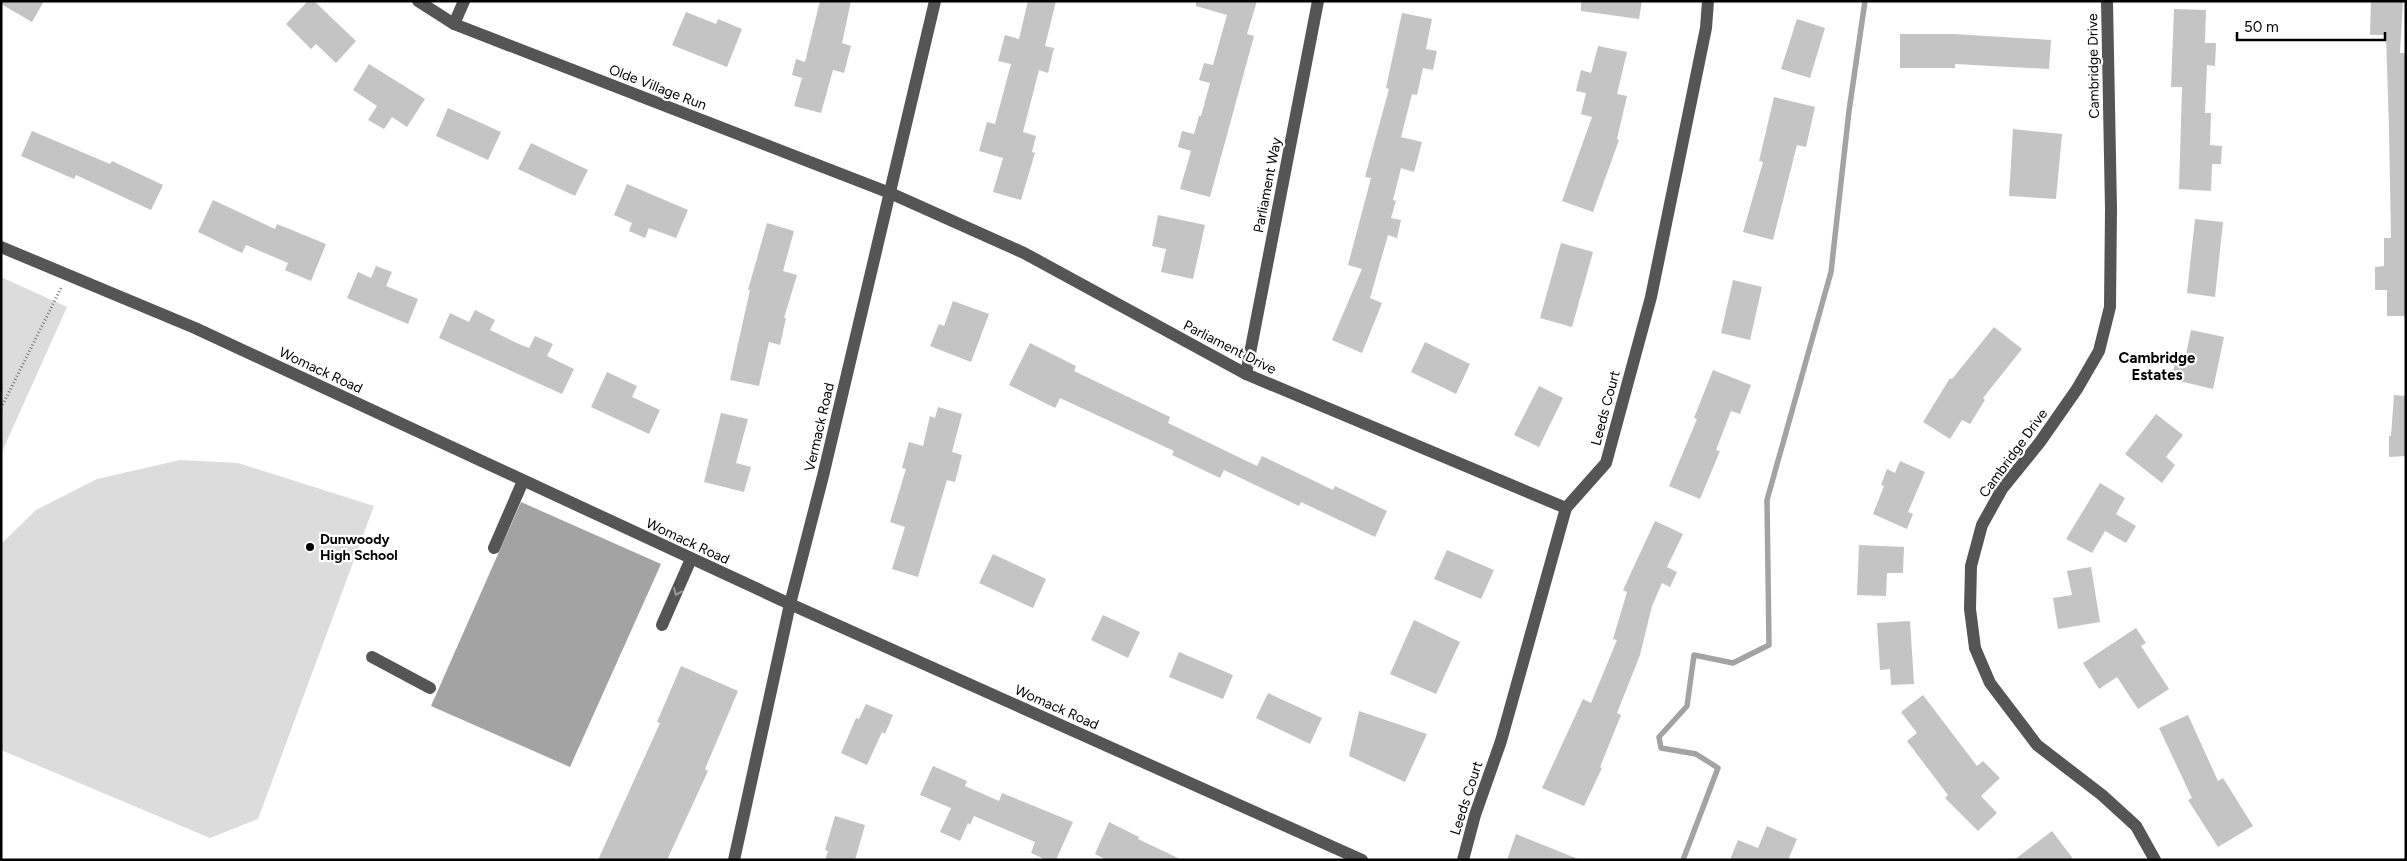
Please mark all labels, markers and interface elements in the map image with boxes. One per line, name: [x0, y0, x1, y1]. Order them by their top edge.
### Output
scale bar: [2237, 10, 2384, 42]
street label: Cambridge Drive: [2084, 13, 2103, 119]
text: 50 m: [2244, 18, 2279, 36]
street label: Olde Village Run: [607, 61, 709, 114]
street label: Parliament Way: [1250, 135, 1285, 234]
street label: Parliament Drive: [1181, 317, 1279, 378]
street label: Womack Road: [276, 344, 365, 397]
district label: Cambridge Estates: [2119, 349, 2196, 384]
street label: Leeds Court: [1587, 369, 1624, 447]
street label: Vermack Road: [801, 381, 838, 473]
street label: Cambridge Drive: [1976, 405, 2051, 501]
street label: Womack Road: [643, 515, 732, 568]
place label: Dunwoody High School: [320, 531, 398, 564]
marker: Dunwoody High School: [304, 541, 316, 553]
one-way arrow: [673, 587, 684, 596]
street label: Womack Road: [1012, 681, 1101, 734]
street label: Leeds Court: [1447, 759, 1486, 837]

